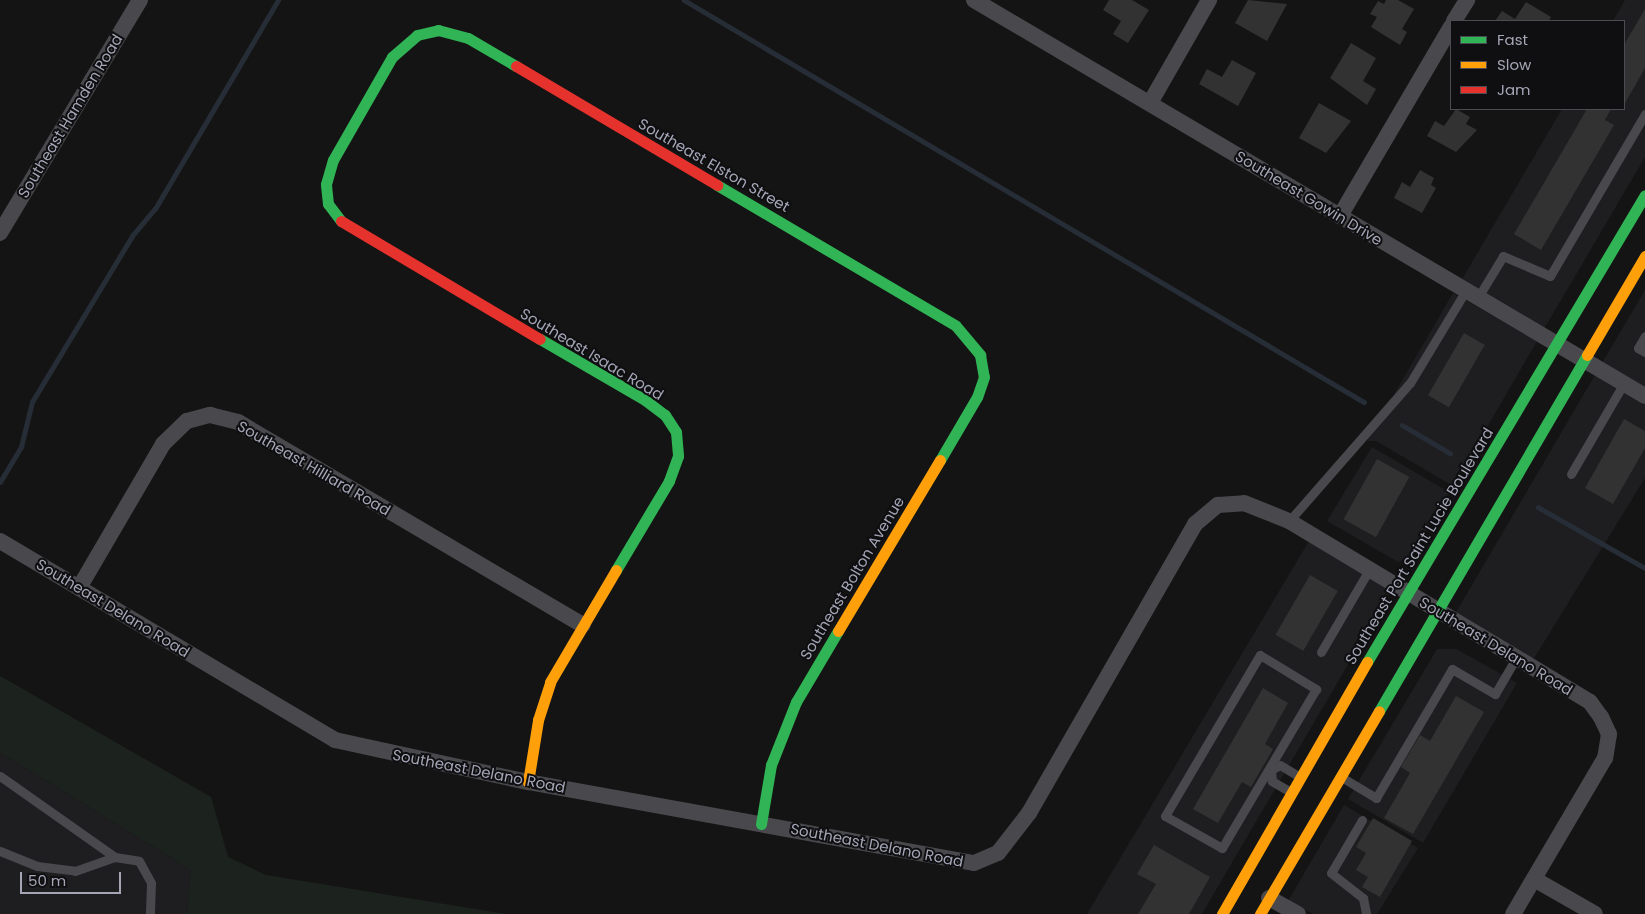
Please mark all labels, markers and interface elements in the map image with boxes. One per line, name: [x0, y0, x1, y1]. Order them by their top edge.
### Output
legend: [1450, 20, 1625, 110]
text: Fast: [1497, 29, 1528, 50]
street label: Southeast Hamden Road: [14, 31, 126, 201]
text: Slow: [1497, 54, 1531, 75]
text: Jam: [1497, 79, 1531, 100]
street label: Southeast Elston Street: [635, 114, 793, 216]
street label: Southeast Gowin Drive: [1232, 147, 1386, 249]
street label: Southeast Isaac Road: [517, 304, 667, 404]
street label: Southeast Hilliard Road: [234, 417, 394, 519]
street label: Southeast Port Saint Lucie Boulevard: [1341, 424, 1497, 668]
street label: Southeast Bolton Avenue: [796, 493, 908, 663]
street label: Southeast Delano Road: [33, 555, 193, 661]
street label: Southeast Delano Road: [1416, 593, 1576, 699]
street label: Southeast Delano Road: [391, 745, 567, 797]
street label: Southeast Delano Road: [789, 819, 965, 871]
scale bar: [22, 862, 124, 894]
text: 50 m: [28, 870, 66, 891]

